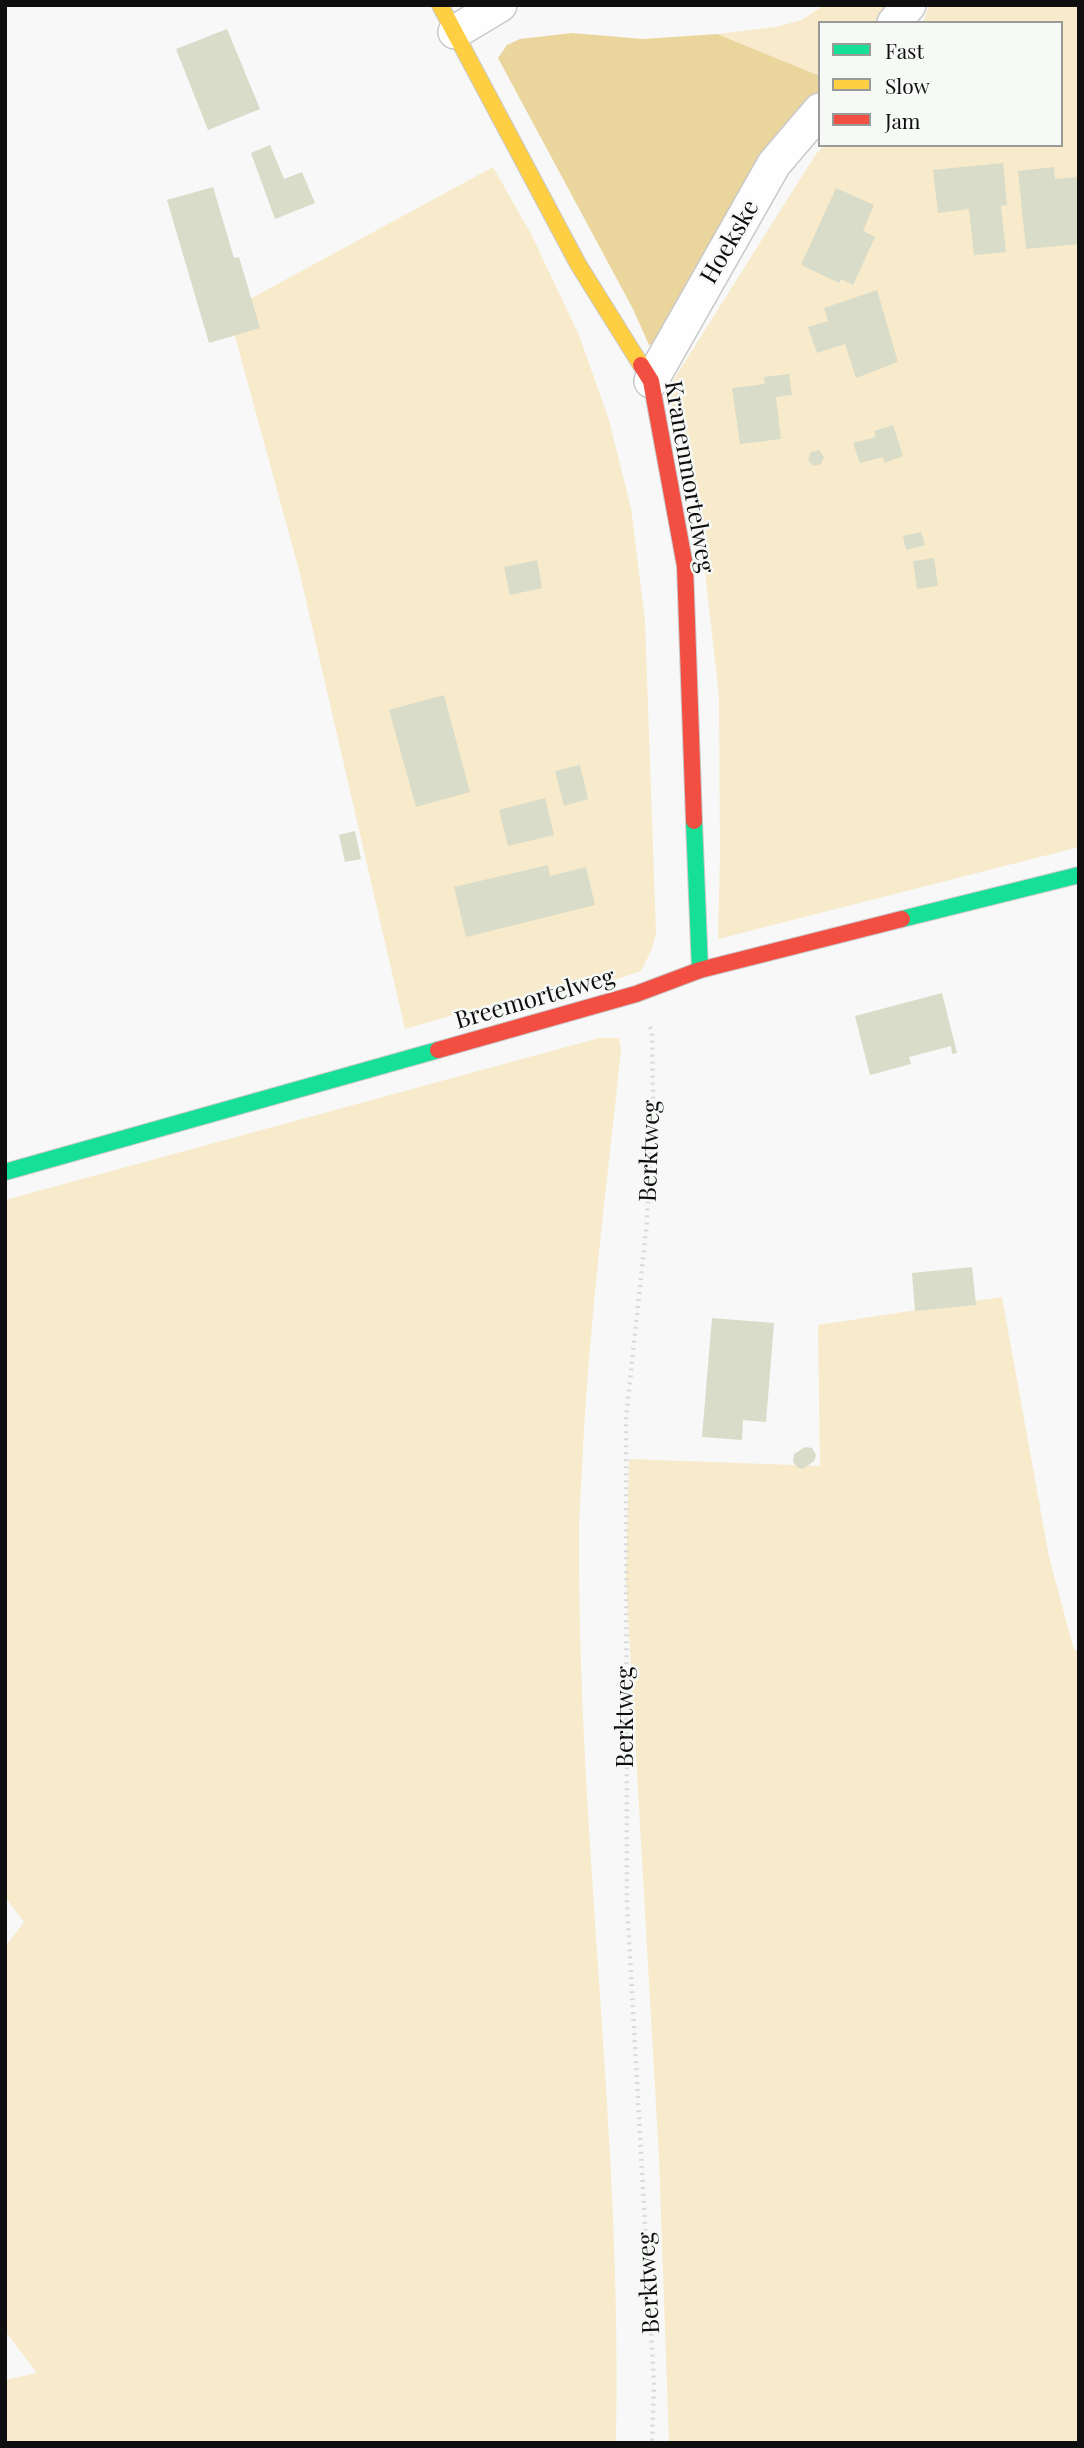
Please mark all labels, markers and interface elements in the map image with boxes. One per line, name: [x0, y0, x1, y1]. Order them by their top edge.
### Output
legend: [818, 21, 1063, 147]
text: Fast: [885, 36, 924, 64]
text: Slow: [885, 71, 930, 99]
text: Jam: [885, 106, 921, 134]
street label: Hoekske: [695, 195, 765, 289]
street label: Kranenmortelweg: [658, 379, 720, 575]
street label: Breemortelweg: [452, 962, 618, 1036]
street label: Berktweg: [634, 1099, 666, 1203]
street label: Berktweg: [612, 1666, 640, 1768]
street label: Berktweg: [632, 2231, 666, 2335]

